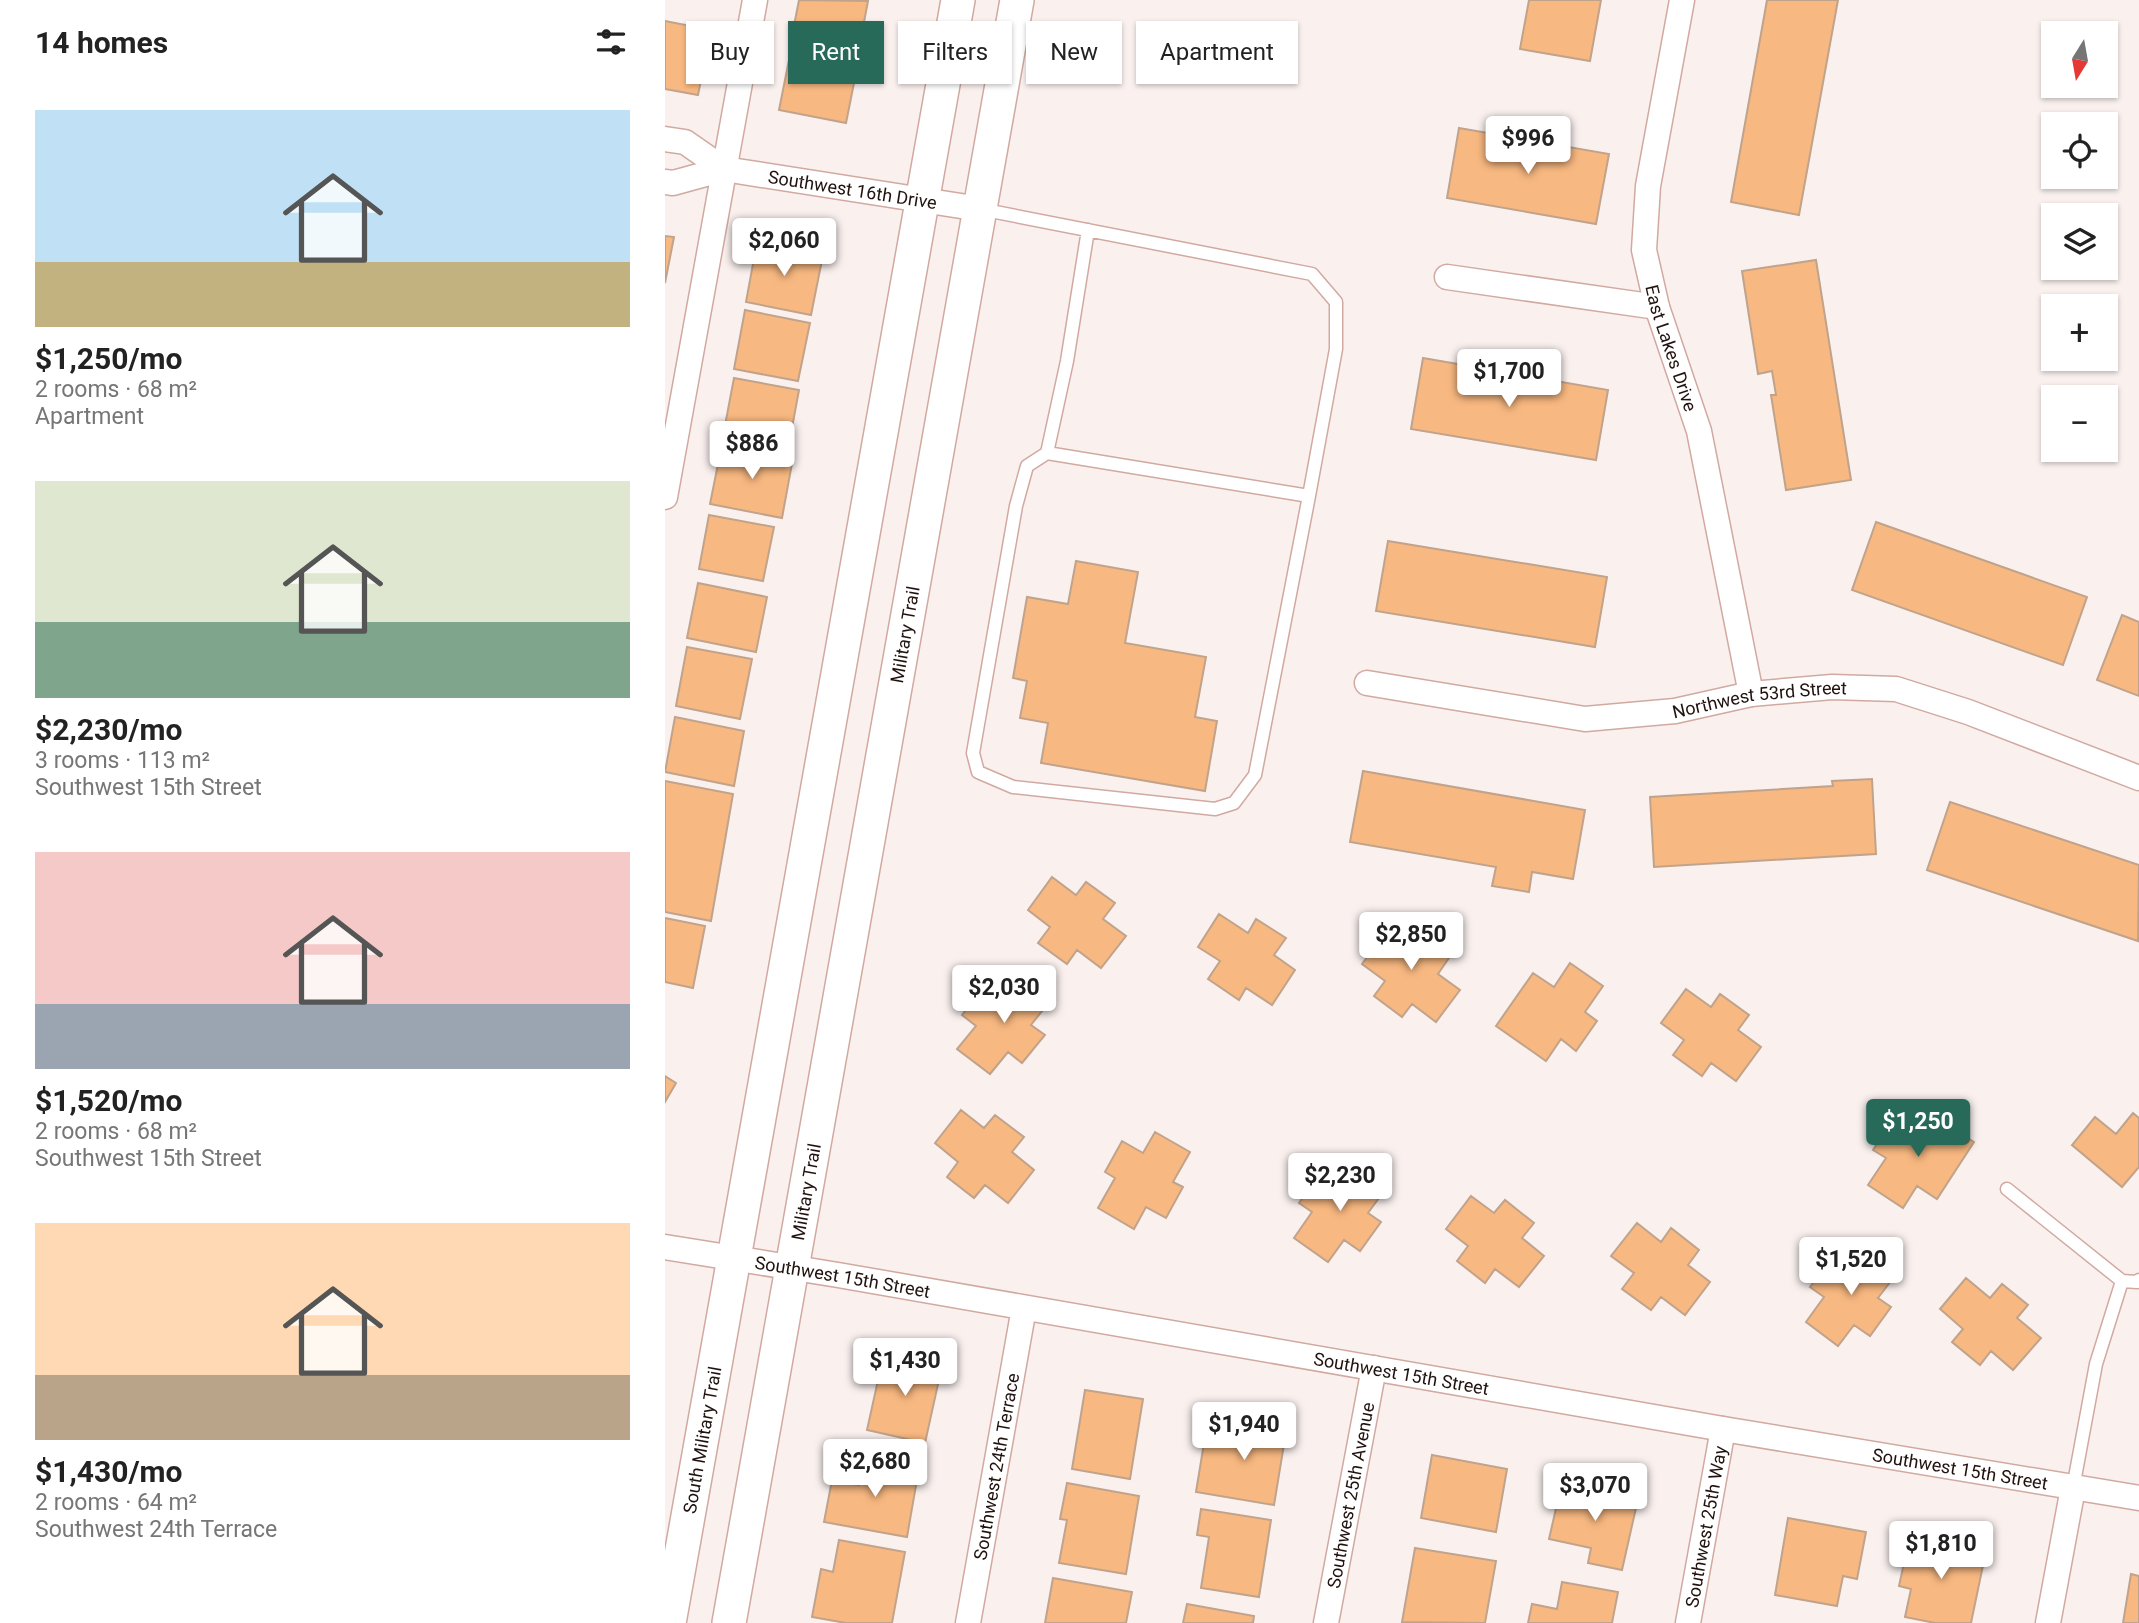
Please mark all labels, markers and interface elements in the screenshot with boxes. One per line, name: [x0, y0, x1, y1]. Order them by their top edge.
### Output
chip: Buy: [686, 21, 774, 84]
chip: Rent: [788, 21, 884, 84]
chip: Filters: [898, 21, 1012, 84]
chip: New: [1026, 21, 1122, 84]
chip: Apartment: [1136, 21, 1298, 84]
north arrow: [2041, 21, 2117, 98]
map controls: [2041, 21, 2118, 462]
icon: filters: [592, 23, 630, 61]
text: 14 homes: [35, 25, 168, 60]
button: locate: [2041, 112, 2118, 189]
pin: $996: [1487, 116, 1569, 176]
text: $996: [1502, 125, 1554, 152]
icon: home: [270, 155, 396, 281]
street label: Southwest 16th Drive: [767, 166, 938, 213]
button: layers: [2041, 203, 2118, 280]
pin: $2,060: [727, 218, 841, 278]
text: $2,060: [748, 227, 820, 254]
street label: East Lakes Drive: [1642, 283, 1702, 414]
button: +: [2041, 294, 2118, 371]
text: $1,250/mo: [35, 341, 183, 376]
pin: $1,700: [1452, 350, 1566, 409]
text: $1,700: [1473, 358, 1545, 385]
text: 2 rooms · 68 m²: [35, 376, 197, 403]
button: −: [2041, 385, 2118, 462]
text: Apartment: [35, 403, 144, 430]
pin: $886: [711, 421, 793, 481]
text: $886: [726, 430, 778, 457]
icon: home: [270, 526, 396, 652]
street label: Military Trail: [886, 584, 923, 684]
street label: Northwest 53rd Street: [1670, 676, 1847, 722]
text: $2,230/mo: [35, 712, 183, 747]
text: 3 rooms · 113 m²: [35, 747, 210, 774]
text: Southwest 15th Street: [35, 774, 262, 801]
icon: home: [270, 897, 396, 1023]
pin: $2,850: [1354, 912, 1468, 972]
text: $2,850: [1375, 921, 1447, 948]
pin: $2,030: [947, 965, 1061, 1025]
text: $2,030: [968, 974, 1040, 1001]
text: $1,520/mo: [35, 1083, 183, 1118]
pin: $1,250: [1861, 1100, 1975, 1159]
text: $1,250: [1882, 1108, 1954, 1135]
text: 2 rooms · 68 m²: [35, 1118, 197, 1145]
street label: Military Trail: [787, 1142, 824, 1242]
text: Southwest 15th Street: [35, 1145, 262, 1172]
pin: $2,230: [1283, 1154, 1397, 1213]
text: $2,230: [1304, 1162, 1376, 1189]
pin: $1,520: [1794, 1238, 1908, 1297]
text: $1,520: [1815, 1246, 1887, 1273]
street label: Southwest 15th Street: [753, 1251, 932, 1301]
icon: home: [270, 1268, 396, 1394]
pin: $1,430: [848, 1338, 962, 1398]
text: $1,430: [869, 1347, 941, 1374]
street label: Southwest 15th Street: [1312, 1347, 1491, 1399]
street label: South Military Trail: [678, 1365, 725, 1515]
street label: Southwest 24th Terrace: [969, 1371, 1023, 1562]
street label: Southwest 25th Avenue: [1322, 1400, 1378, 1590]
pin: $1,940: [1187, 1402, 1301, 1462]
text: $1,940: [1208, 1411, 1280, 1438]
pin: $2,680: [818, 1440, 932, 1499]
street label: Southwest 15th Street: [1871, 1443, 2050, 1493]
street label: Southwest 25th Way: [1681, 1444, 1730, 1609]
text: $2,680: [839, 1448, 911, 1475]
text: $1,430/mo: [35, 1454, 183, 1489]
pin: $3,070: [1538, 1464, 1652, 1523]
text: $3,070: [1559, 1472, 1631, 1499]
text: 2 rooms · 64 m²: [35, 1489, 197, 1516]
text: Southwest 24th Terrace: [35, 1516, 277, 1543]
pin: $1,810: [1884, 1522, 1998, 1581]
text: $1,810: [1905, 1530, 1977, 1557]

